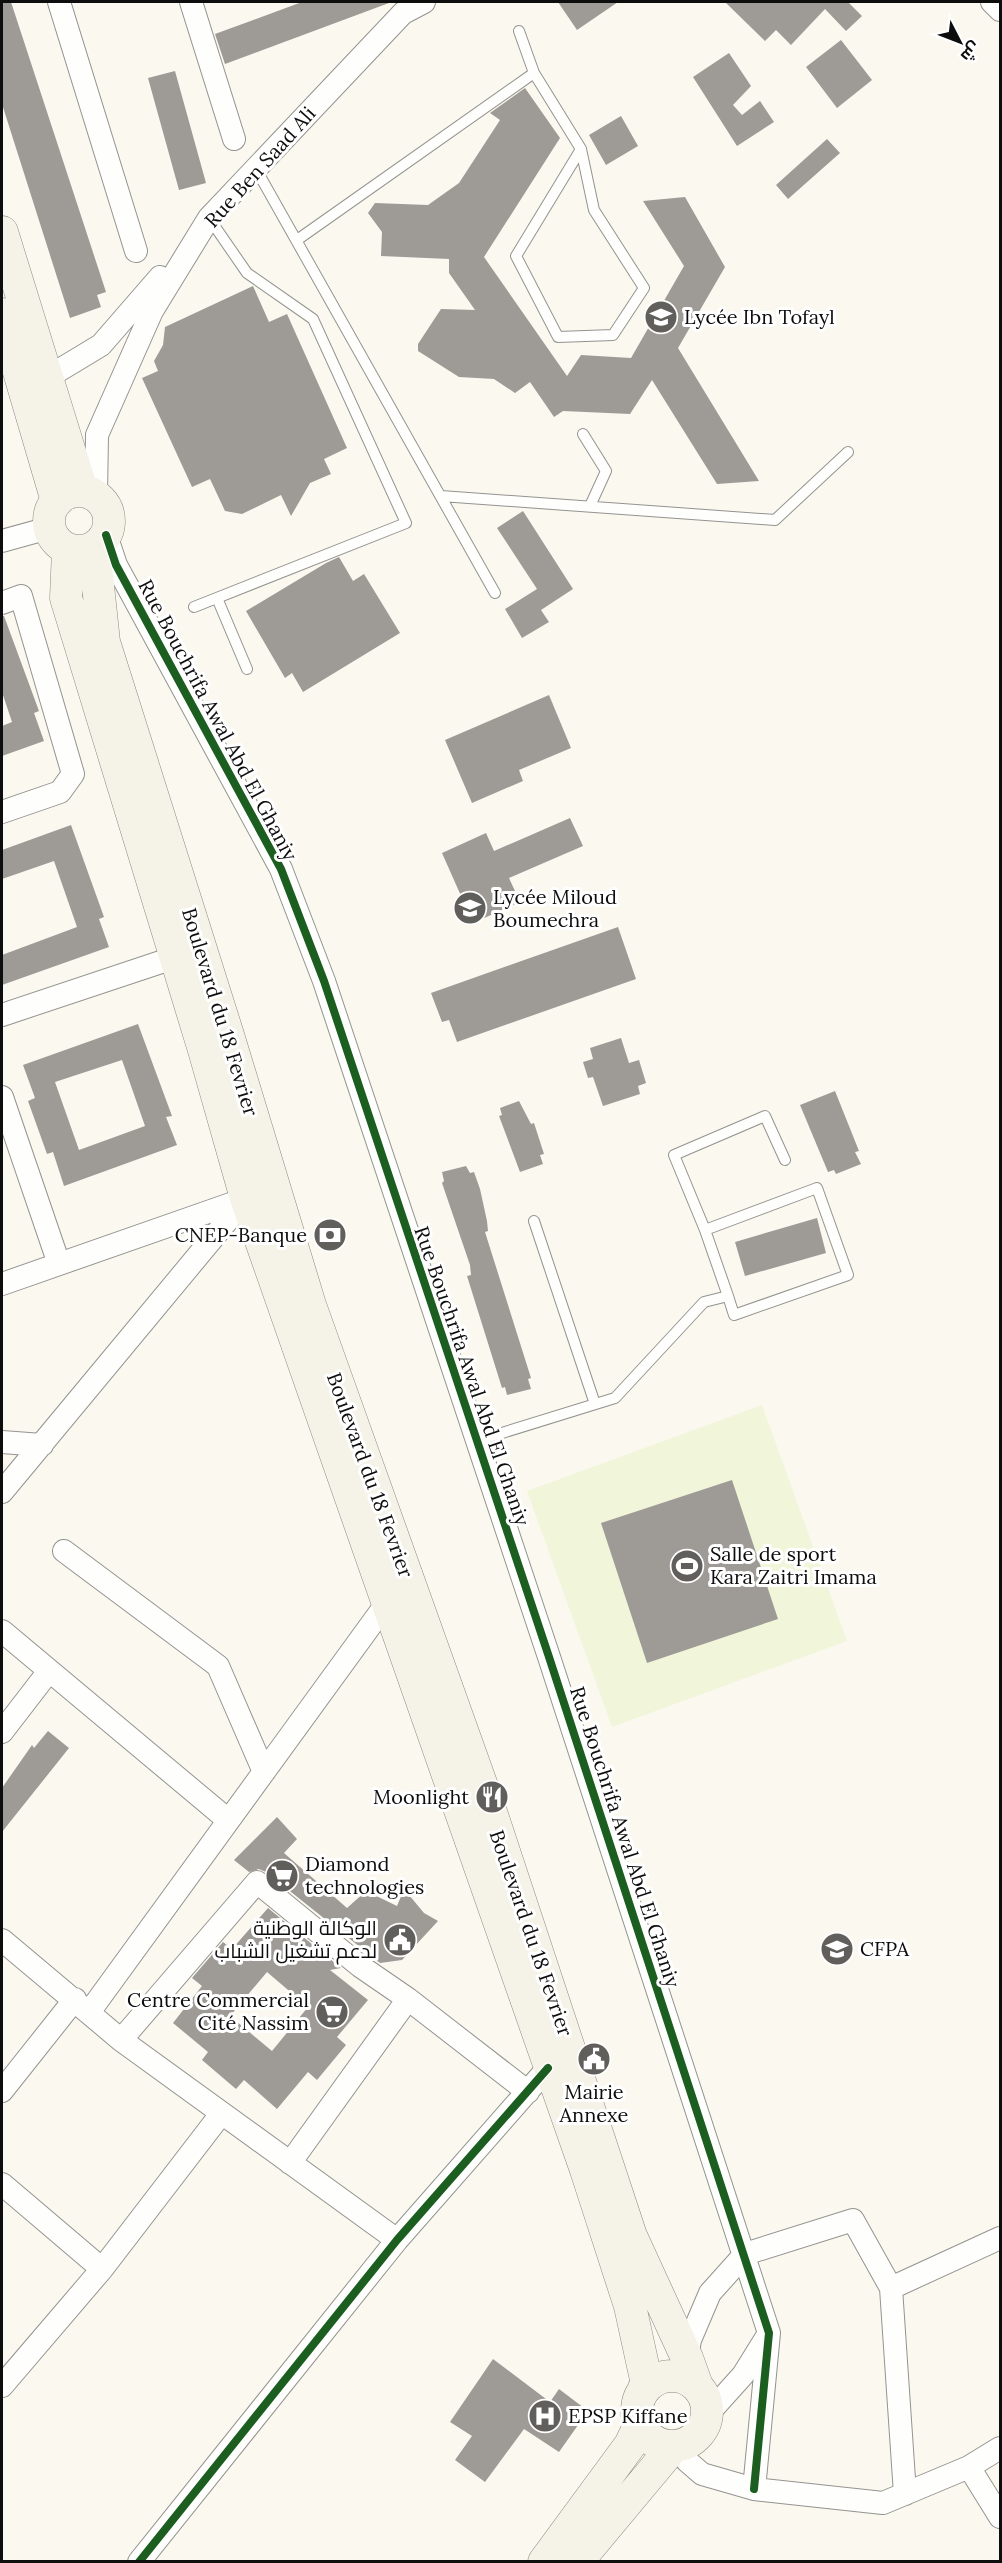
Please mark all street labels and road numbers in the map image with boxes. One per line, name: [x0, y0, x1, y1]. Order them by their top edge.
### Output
street label: Rue Ben Saad Ali: [199, 101, 320, 232]
street label: Rue Bouchrifa Awal Abd El Ghaniy: [133, 575, 304, 865]
street label: Boulevard du 18 Fevrier: [177, 905, 264, 1119]
street label: Rue Bouchrifa Awal Abd El Ghaniy: [409, 1223, 536, 1529]
street label: Boulevard du 18 Fevrier: [322, 1369, 419, 1581]
street label: Rue Bouchrifa Awal Abd El Ghaniy: [565, 1683, 686, 1991]
street label: Boulevard du 18 Fevrier: [484, 1826, 579, 2040]

